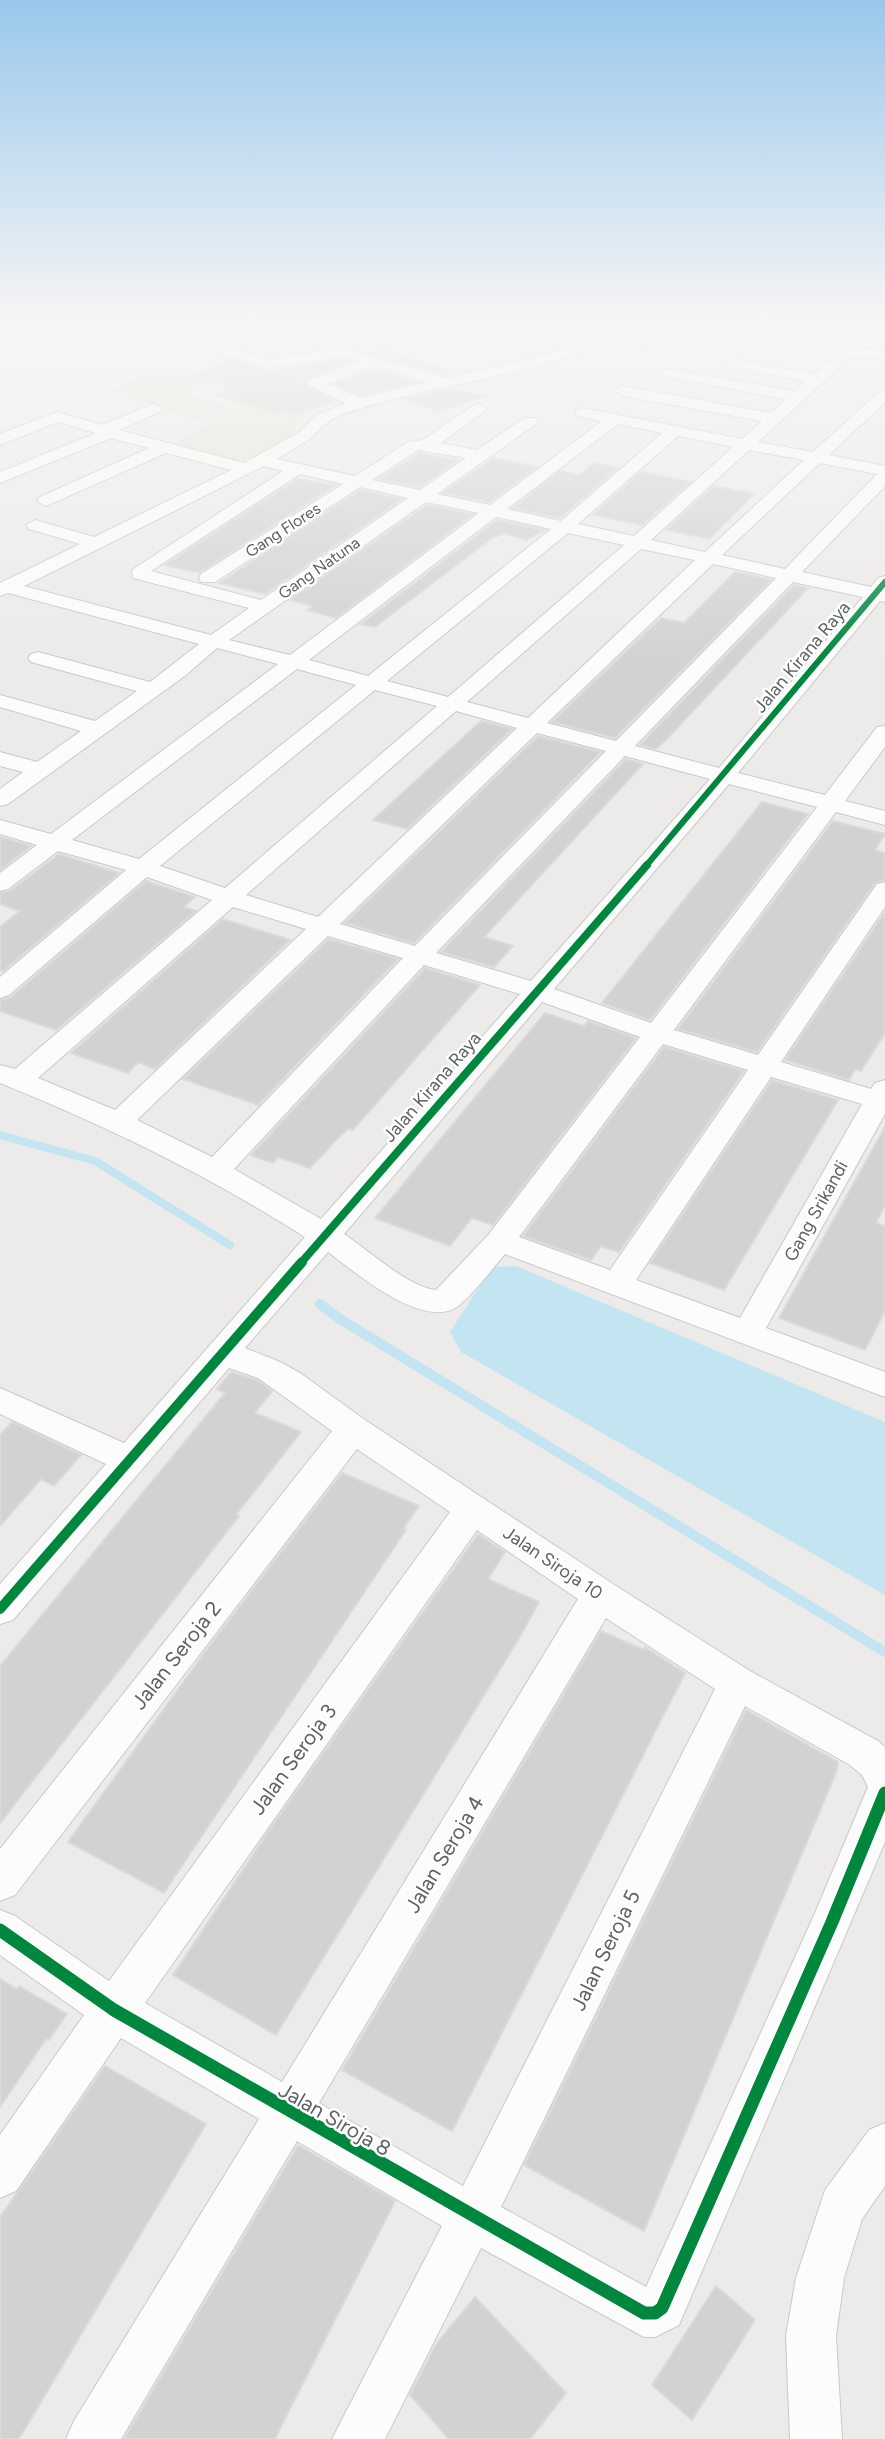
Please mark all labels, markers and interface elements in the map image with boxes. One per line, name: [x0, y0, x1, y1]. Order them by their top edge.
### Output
street label: Gang Flores: [242, 499, 324, 561]
street label: Gang Natuna: [275, 533, 363, 603]
street label: Jalan Kirana Raya: [749, 597, 855, 717]
street label: Jalan Kirana Raya: [378, 1027, 486, 1147]
street label: Gang Srikandi: [779, 1157, 853, 1265]
street label: Jalan Siroja 10: [499, 1522, 607, 1604]
street label: Jalan Seroja 2: [126, 1596, 226, 1714]
street label: Jalan Seroja 3: [245, 1699, 341, 1819]
street label: Jalan Seroja 4: [399, 1791, 489, 1917]
street label: Jalan Seroja 5: [565, 1886, 645, 2014]
street label: Jalan Siroja 8: [275, 2077, 395, 2161]

